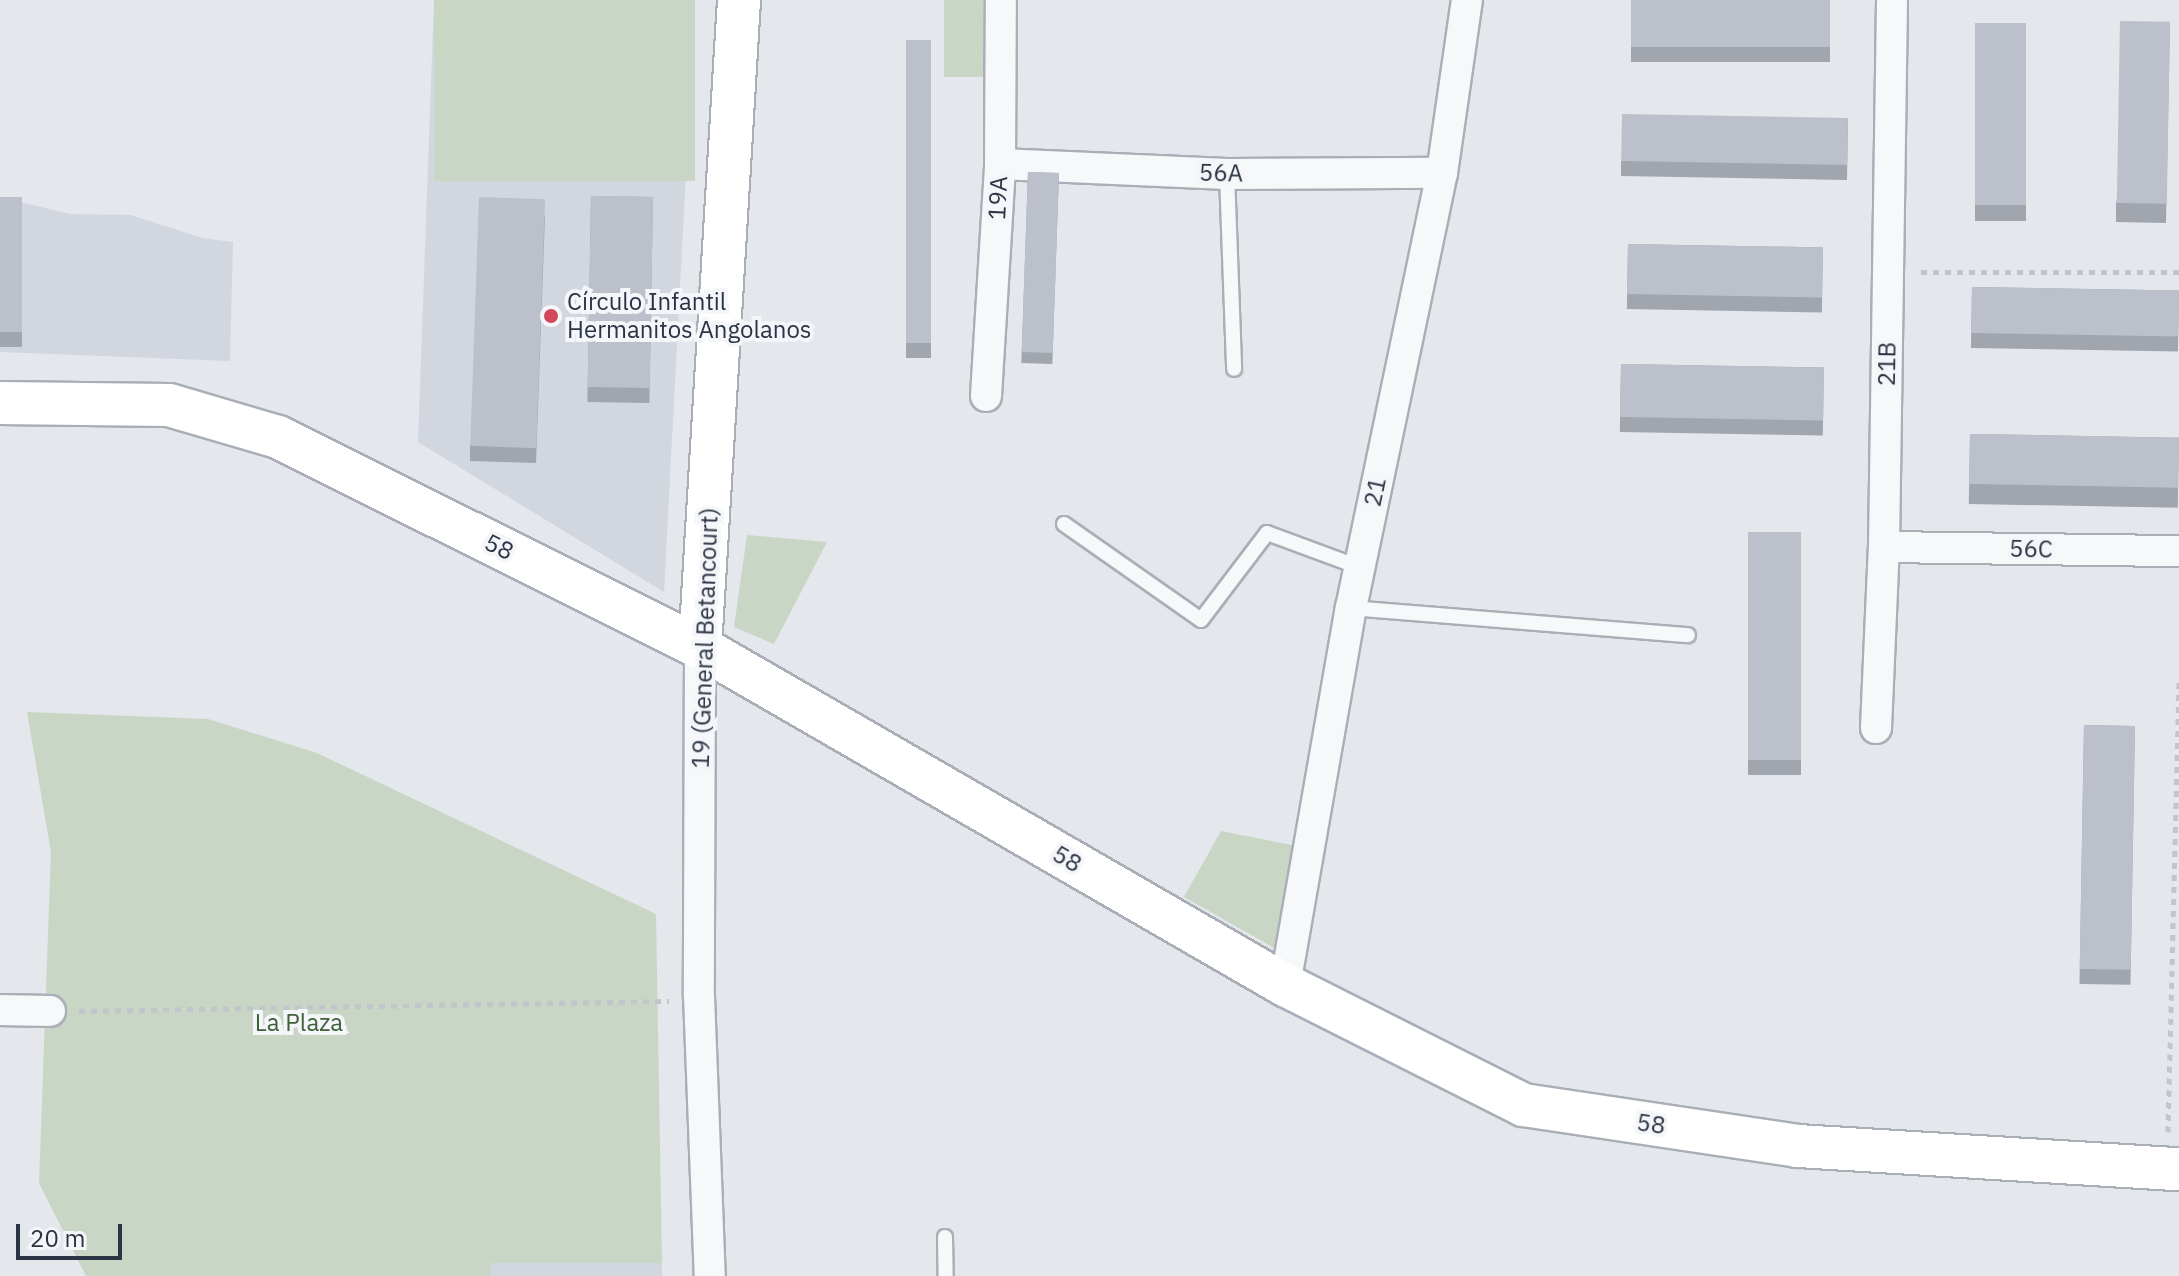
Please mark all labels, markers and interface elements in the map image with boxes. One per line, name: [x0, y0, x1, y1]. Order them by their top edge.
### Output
street label: 56A: [1199, 158, 1243, 188]
street label: 19A: [982, 175, 1014, 221]
place label: Círculo Infantil Hermanitos Angolanos: [567, 288, 812, 344]
marker: Círculo Infantil Hermanitos Angolanos: [542, 307, 560, 325]
street label: 21B: [1872, 342, 1902, 386]
street label: 21: [1358, 475, 1392, 509]
street label: 19 (General Betancourt): [686, 507, 724, 769]
street label: 58: [480, 528, 518, 566]
street label: 56C: [2009, 534, 2053, 564]
street label: 58: [1047, 839, 1087, 879]
park label: La Plaza: [255, 1009, 343, 1037]
street label: 58: [1635, 1108, 1667, 1140]
scale bar: [20, 1208, 126, 1258]
text: 20 m: [30, 1222, 85, 1254]

